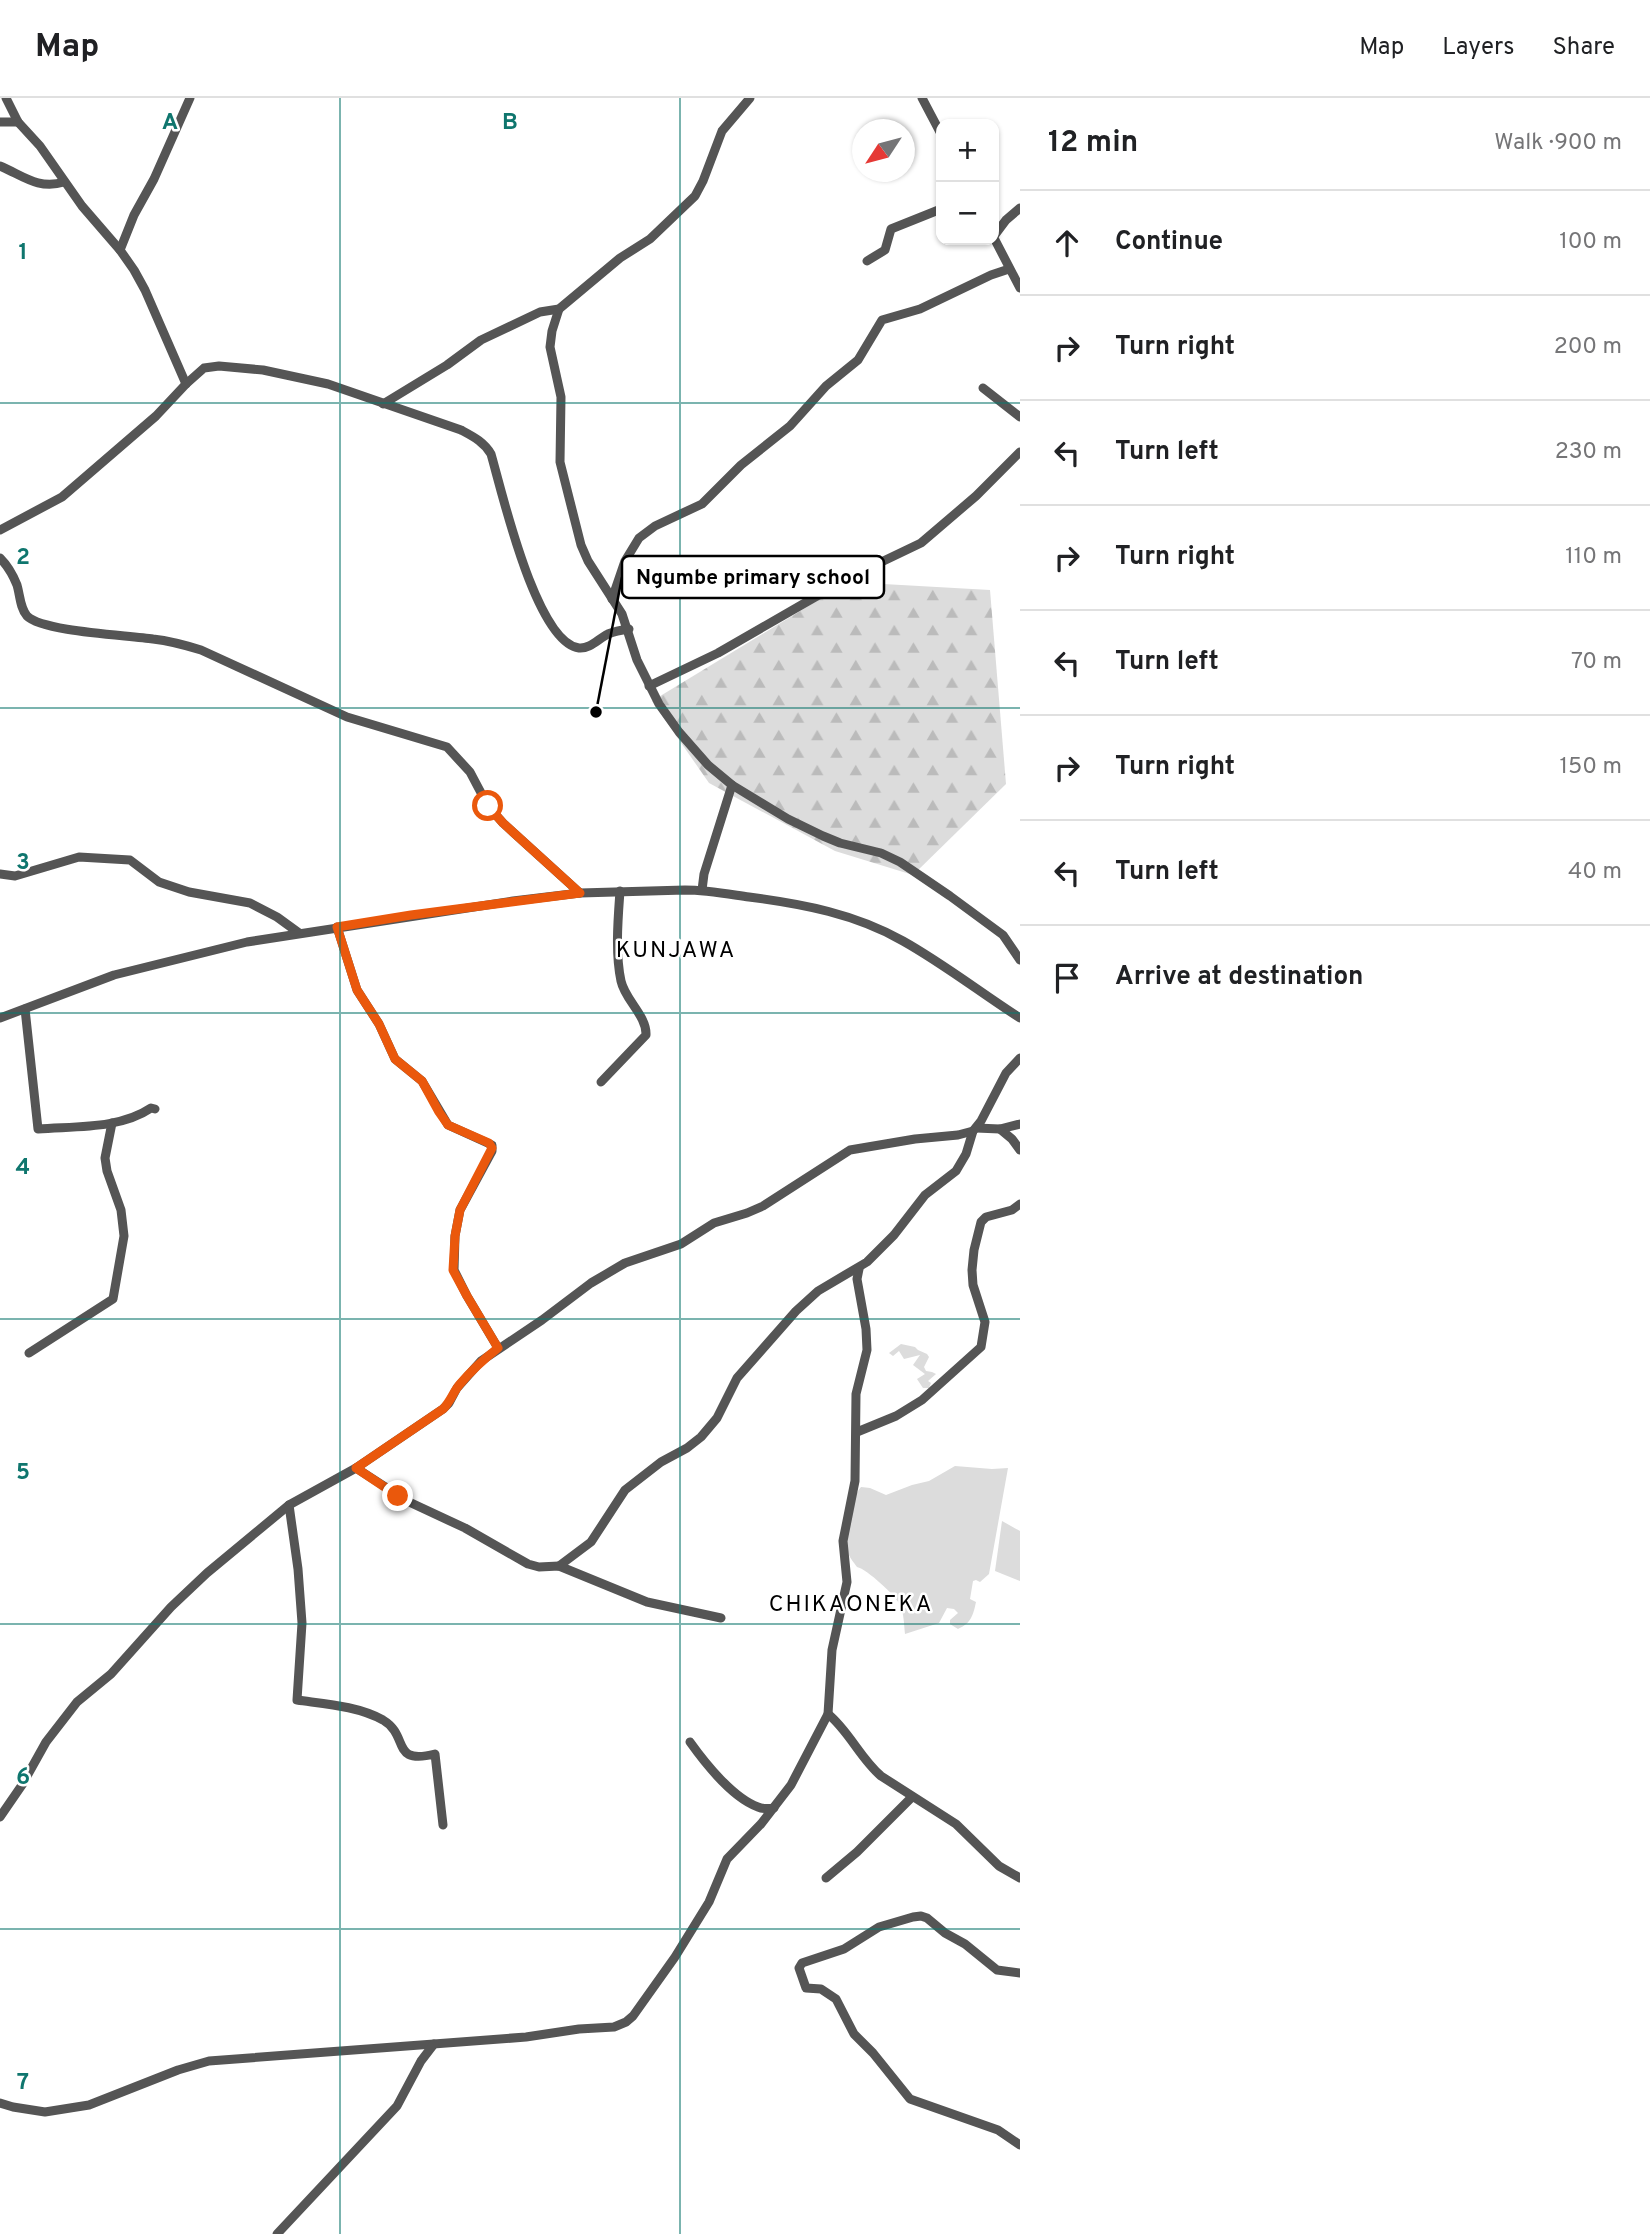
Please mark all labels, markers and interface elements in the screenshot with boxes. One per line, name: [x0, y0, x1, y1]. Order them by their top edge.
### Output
text: Map: [35, 27, 99, 69]
text: Map: [1359, 33, 1404, 63]
text: Layers: [1442, 33, 1514, 63]
text: Share: [1552, 33, 1615, 63]
text: A: [162, 109, 178, 138]
text: B: [502, 109, 518, 138]
north arrow: [852, 119, 915, 182]
map controls: [936, 119, 999, 245]
button: +: [936, 119, 999, 182]
text: 12 min: [1048, 125, 1138, 162]
text: Walk · 900 m: [1494, 129, 1622, 158]
button: −: [936, 182, 999, 245]
icon: ahead: [1048, 224, 1086, 262]
text: Continue: [1115, 226, 1223, 259]
text: 100 m: [1559, 228, 1622, 257]
text: 1: [18, 239, 28, 268]
icon: right: [1048, 329, 1086, 367]
text: Turn right: [1115, 331, 1235, 364]
text: 200 m: [1554, 333, 1622, 362]
icon: left: [1048, 434, 1086, 472]
text: Turn left: [1115, 436, 1219, 469]
text: 230 m: [1555, 438, 1622, 467]
icon: right: [1048, 539, 1086, 577]
text: Turn right: [1115, 541, 1235, 574]
text: 110 m: [1565, 543, 1622, 572]
text: 2: [16, 544, 30, 573]
callout: Ngumbe primary school: [622, 556, 884, 598]
text: Ngumbe primary school: [636, 565, 870, 592]
icon: left: [1048, 644, 1086, 682]
text: Turn left: [1115, 646, 1219, 679]
text: 70 m: [1571, 648, 1622, 677]
icon: right: [1048, 749, 1086, 787]
text: Turn right: [1115, 751, 1235, 784]
text: 150 m: [1560, 753, 1622, 782]
route start: [472, 790, 503, 821]
text: 3: [16, 849, 30, 878]
icon: left: [1048, 854, 1086, 892]
text: Turn left: [1115, 856, 1219, 889]
text: 40 m: [1568, 858, 1622, 887]
district label: KUNJAWA: [616, 937, 736, 966]
icon: arrive: [1048, 959, 1086, 997]
text: Arrive at destination: [1115, 961, 1363, 994]
text: 4: [16, 1154, 30, 1183]
text: 5: [16, 1459, 30, 1488]
route end: [382, 1480, 413, 1511]
district label: CHIKAONEKA: [769, 1591, 933, 1620]
text: 6: [16, 1764, 30, 1793]
text: 7: [17, 2069, 29, 2098]

